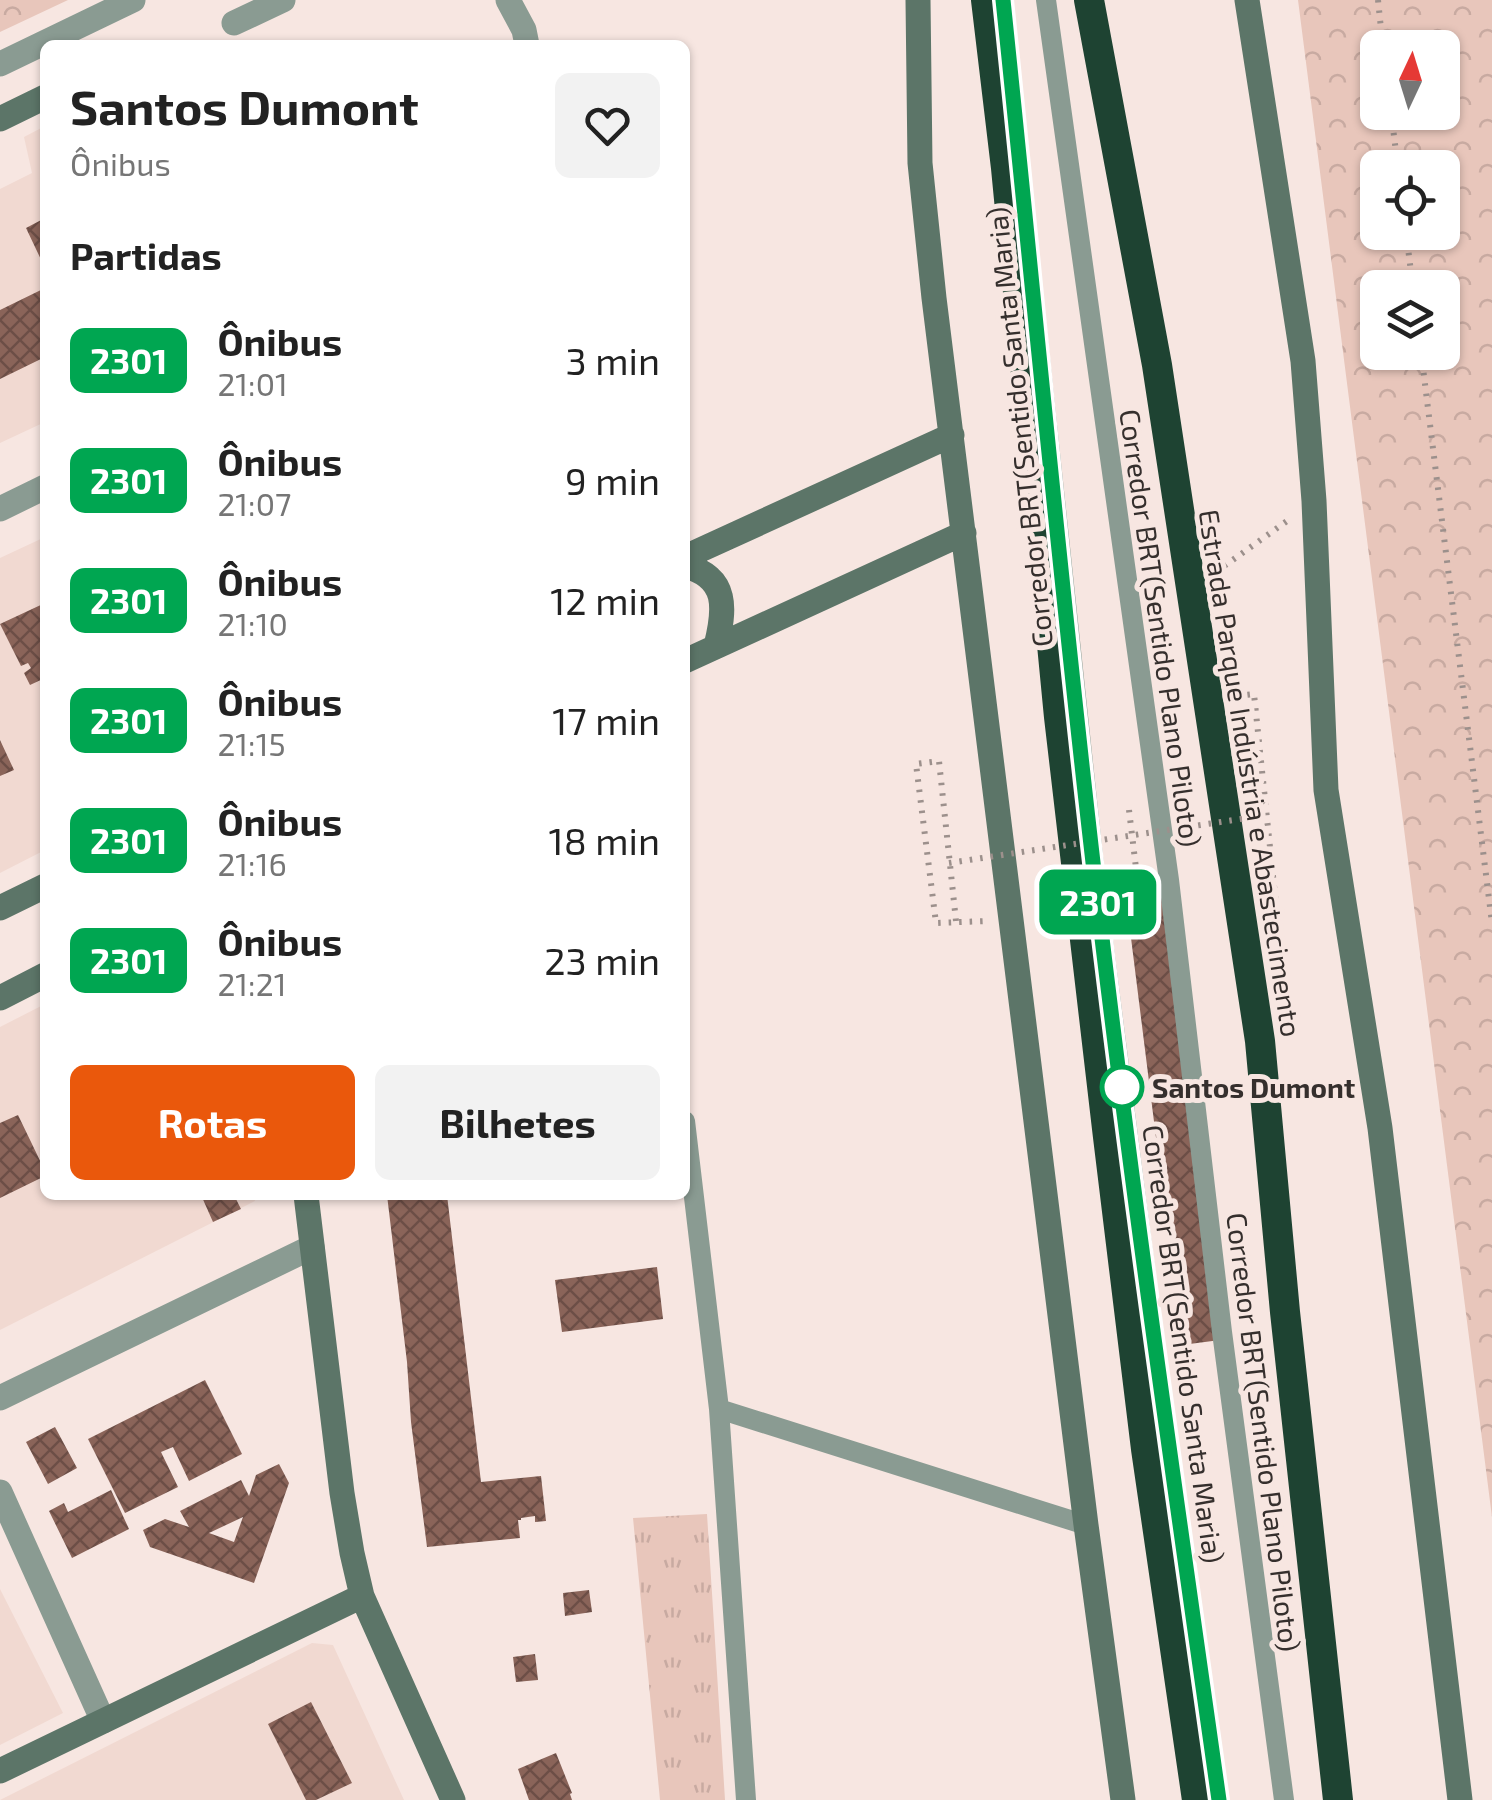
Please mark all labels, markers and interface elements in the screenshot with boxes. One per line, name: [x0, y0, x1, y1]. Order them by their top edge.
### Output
north arrow: [1360, 30, 1460, 130]
map controls: [1360, 30, 1460, 370]
button: heart: [555, 73, 660, 178]
text: Santos Dumont: [70, 77, 419, 135]
text: Ônibus: [70, 144, 171, 182]
button: locate: [1360, 150, 1460, 250]
street label: Corredor BRT(Sentido Santa Maria): [979, 205, 1059, 649]
text: Partidas: [70, 232, 222, 278]
button: layers: [1360, 270, 1460, 370]
text: Ônibus: [217, 318, 342, 364]
text: 3 min: [566, 337, 660, 383]
text: 2301: [90, 339, 167, 381]
text: 21:01: [217, 364, 288, 402]
street label: Corredor BRT(Sentido Plano Piloto): [1113, 407, 1209, 849]
text: Ônibus: [217, 438, 342, 484]
text: 9 min: [565, 457, 660, 503]
text: 2301: [90, 459, 167, 501]
text: 21:07: [217, 484, 291, 522]
street label: Estrada Parque Indústria e Abastecimento: [1192, 507, 1310, 1039]
text: Ônibus: [217, 558, 342, 604]
text: 12 min: [550, 577, 660, 623]
text: 2301: [90, 579, 167, 621]
text: 21:10: [217, 604, 288, 642]
text: Ônibus: [217, 678, 342, 724]
text: 17 min: [552, 697, 660, 743]
text: 2301: [90, 699, 167, 741]
text: 21:15: [217, 724, 286, 762]
text: Ônibus: [217, 798, 342, 844]
text: 18 min: [549, 817, 660, 863]
text: 2301: [90, 819, 167, 861]
text: 21:16: [217, 844, 287, 882]
line badge: 2301: [1028, 870, 1168, 934]
text: 2301: [1059, 881, 1137, 923]
text: Ônibus: [217, 918, 342, 964]
text: 23 min: [544, 937, 660, 983]
text: 2301: [90, 939, 167, 981]
text: 21:21: [217, 964, 286, 1002]
button: Rotas: [70, 1065, 355, 1180]
button: Bilhetes: [375, 1065, 660, 1180]
marker: Santos Dumont: [1101, 1066, 1143, 1108]
place label: Santos Dumont: [1152, 1070, 1355, 1104]
street label: Corredor BRT(Sentido Santa Maria): [1136, 1123, 1232, 1565]
street label: Corredor BRT(Sentido Plano Piloto): [1220, 1211, 1308, 1653]

